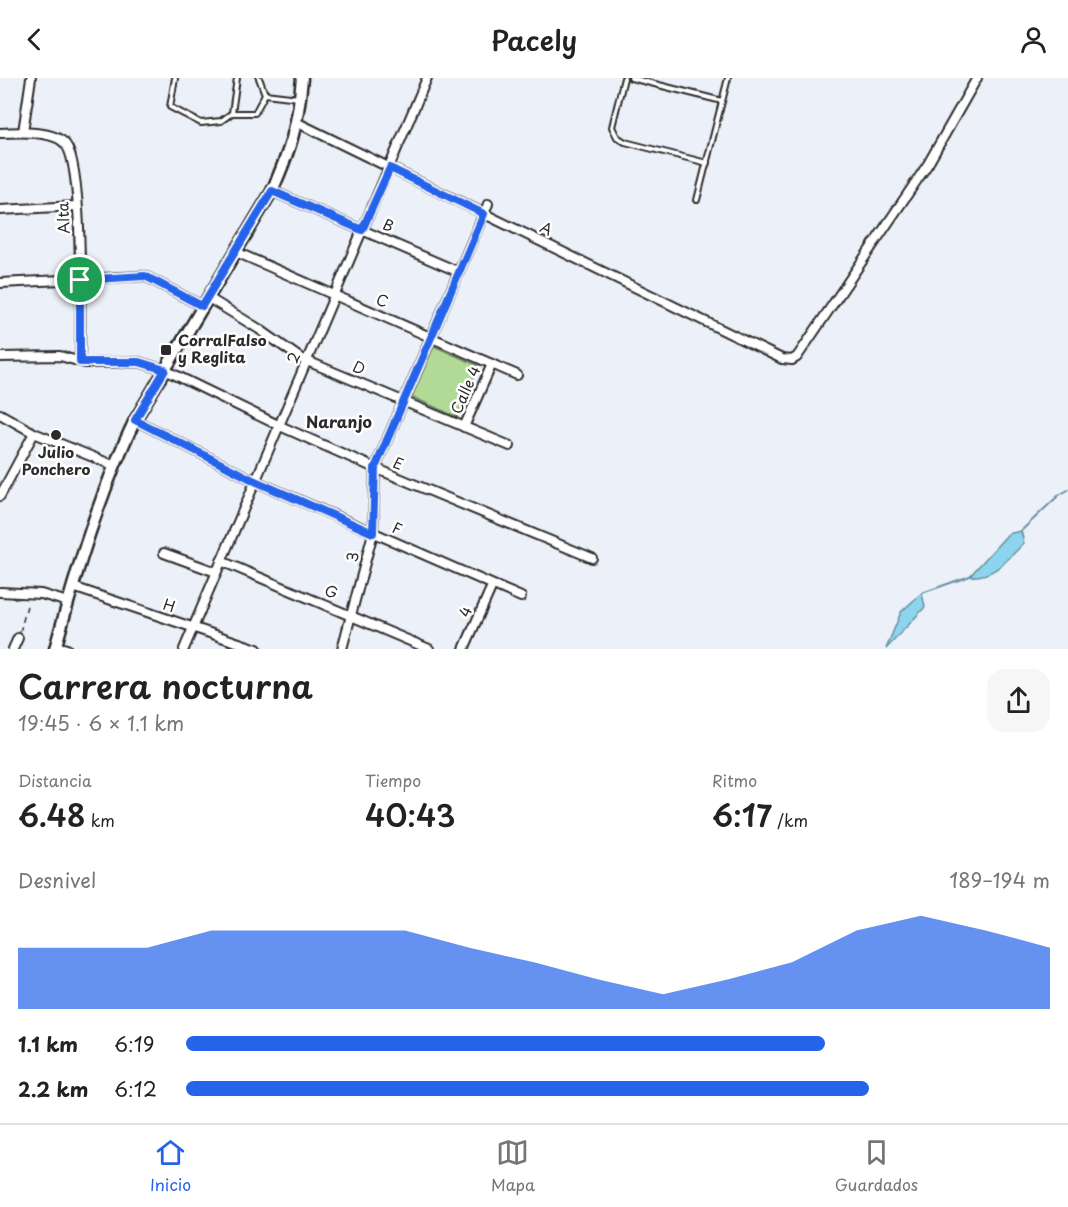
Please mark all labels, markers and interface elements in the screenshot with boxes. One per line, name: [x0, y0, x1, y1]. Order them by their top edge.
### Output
text: Pacely: [491, 19, 577, 60]
icon: back: [18, 23, 51, 56]
icon: person: [1017, 23, 1050, 56]
street label: Alta: [50, 201, 75, 234]
street label: B: [379, 212, 398, 237]
street label: A: [536, 215, 557, 241]
pin: [54, 254, 105, 305]
icon: arrive: [63, 263, 96, 296]
street label: C: [373, 287, 393, 312]
place label: CorralFalso y Reglita: [178, 328, 267, 368]
marker: CorralFalso y Reglita: [159, 343, 173, 357]
street label: 2: [280, 348, 305, 367]
street label: D: [350, 354, 369, 379]
street label: Calle 4: [444, 361, 485, 417]
district label: Naranjo: [306, 409, 372, 433]
marker: Julio Ponchero: [49, 428, 63, 442]
place label: Julio Ponchero: [22, 440, 90, 480]
street label: E: [390, 450, 407, 475]
street label: F: [389, 515, 407, 540]
street label: 3: [339, 549, 364, 564]
street label: G: [321, 578, 342, 604]
street label: H: [161, 592, 178, 617]
street label: 4: [452, 602, 477, 621]
text: Carrera nocturna: [18, 660, 313, 710]
button: share: [987, 669, 1050, 732]
text: 19:45 · 6 × 1.1 km: [18, 708, 184, 738]
text: Distancia: [18, 768, 92, 792]
text: Tiempo: [365, 768, 421, 792]
text: Ritmo: [712, 768, 757, 792]
text: 6.48: [18, 792, 86, 837]
text: 40:43: [365, 792, 455, 837]
text: 6:17: [712, 792, 772, 837]
text: km: [86, 808, 115, 832]
text: /km: [772, 808, 808, 832]
text: Desnivel: [18, 865, 96, 895]
text: 189–194 m: [949, 865, 1050, 895]
text: 1.1 km: [18, 1029, 78, 1059]
text: 6:19: [114, 1029, 154, 1059]
text: 2.2 km: [18, 1074, 88, 1104]
text: 6:12: [114, 1074, 157, 1104]
tab: Inicio: [150, 1136, 191, 1196]
tab: Mapa: [491, 1136, 535, 1196]
tab: Guardados: [835, 1136, 918, 1196]

